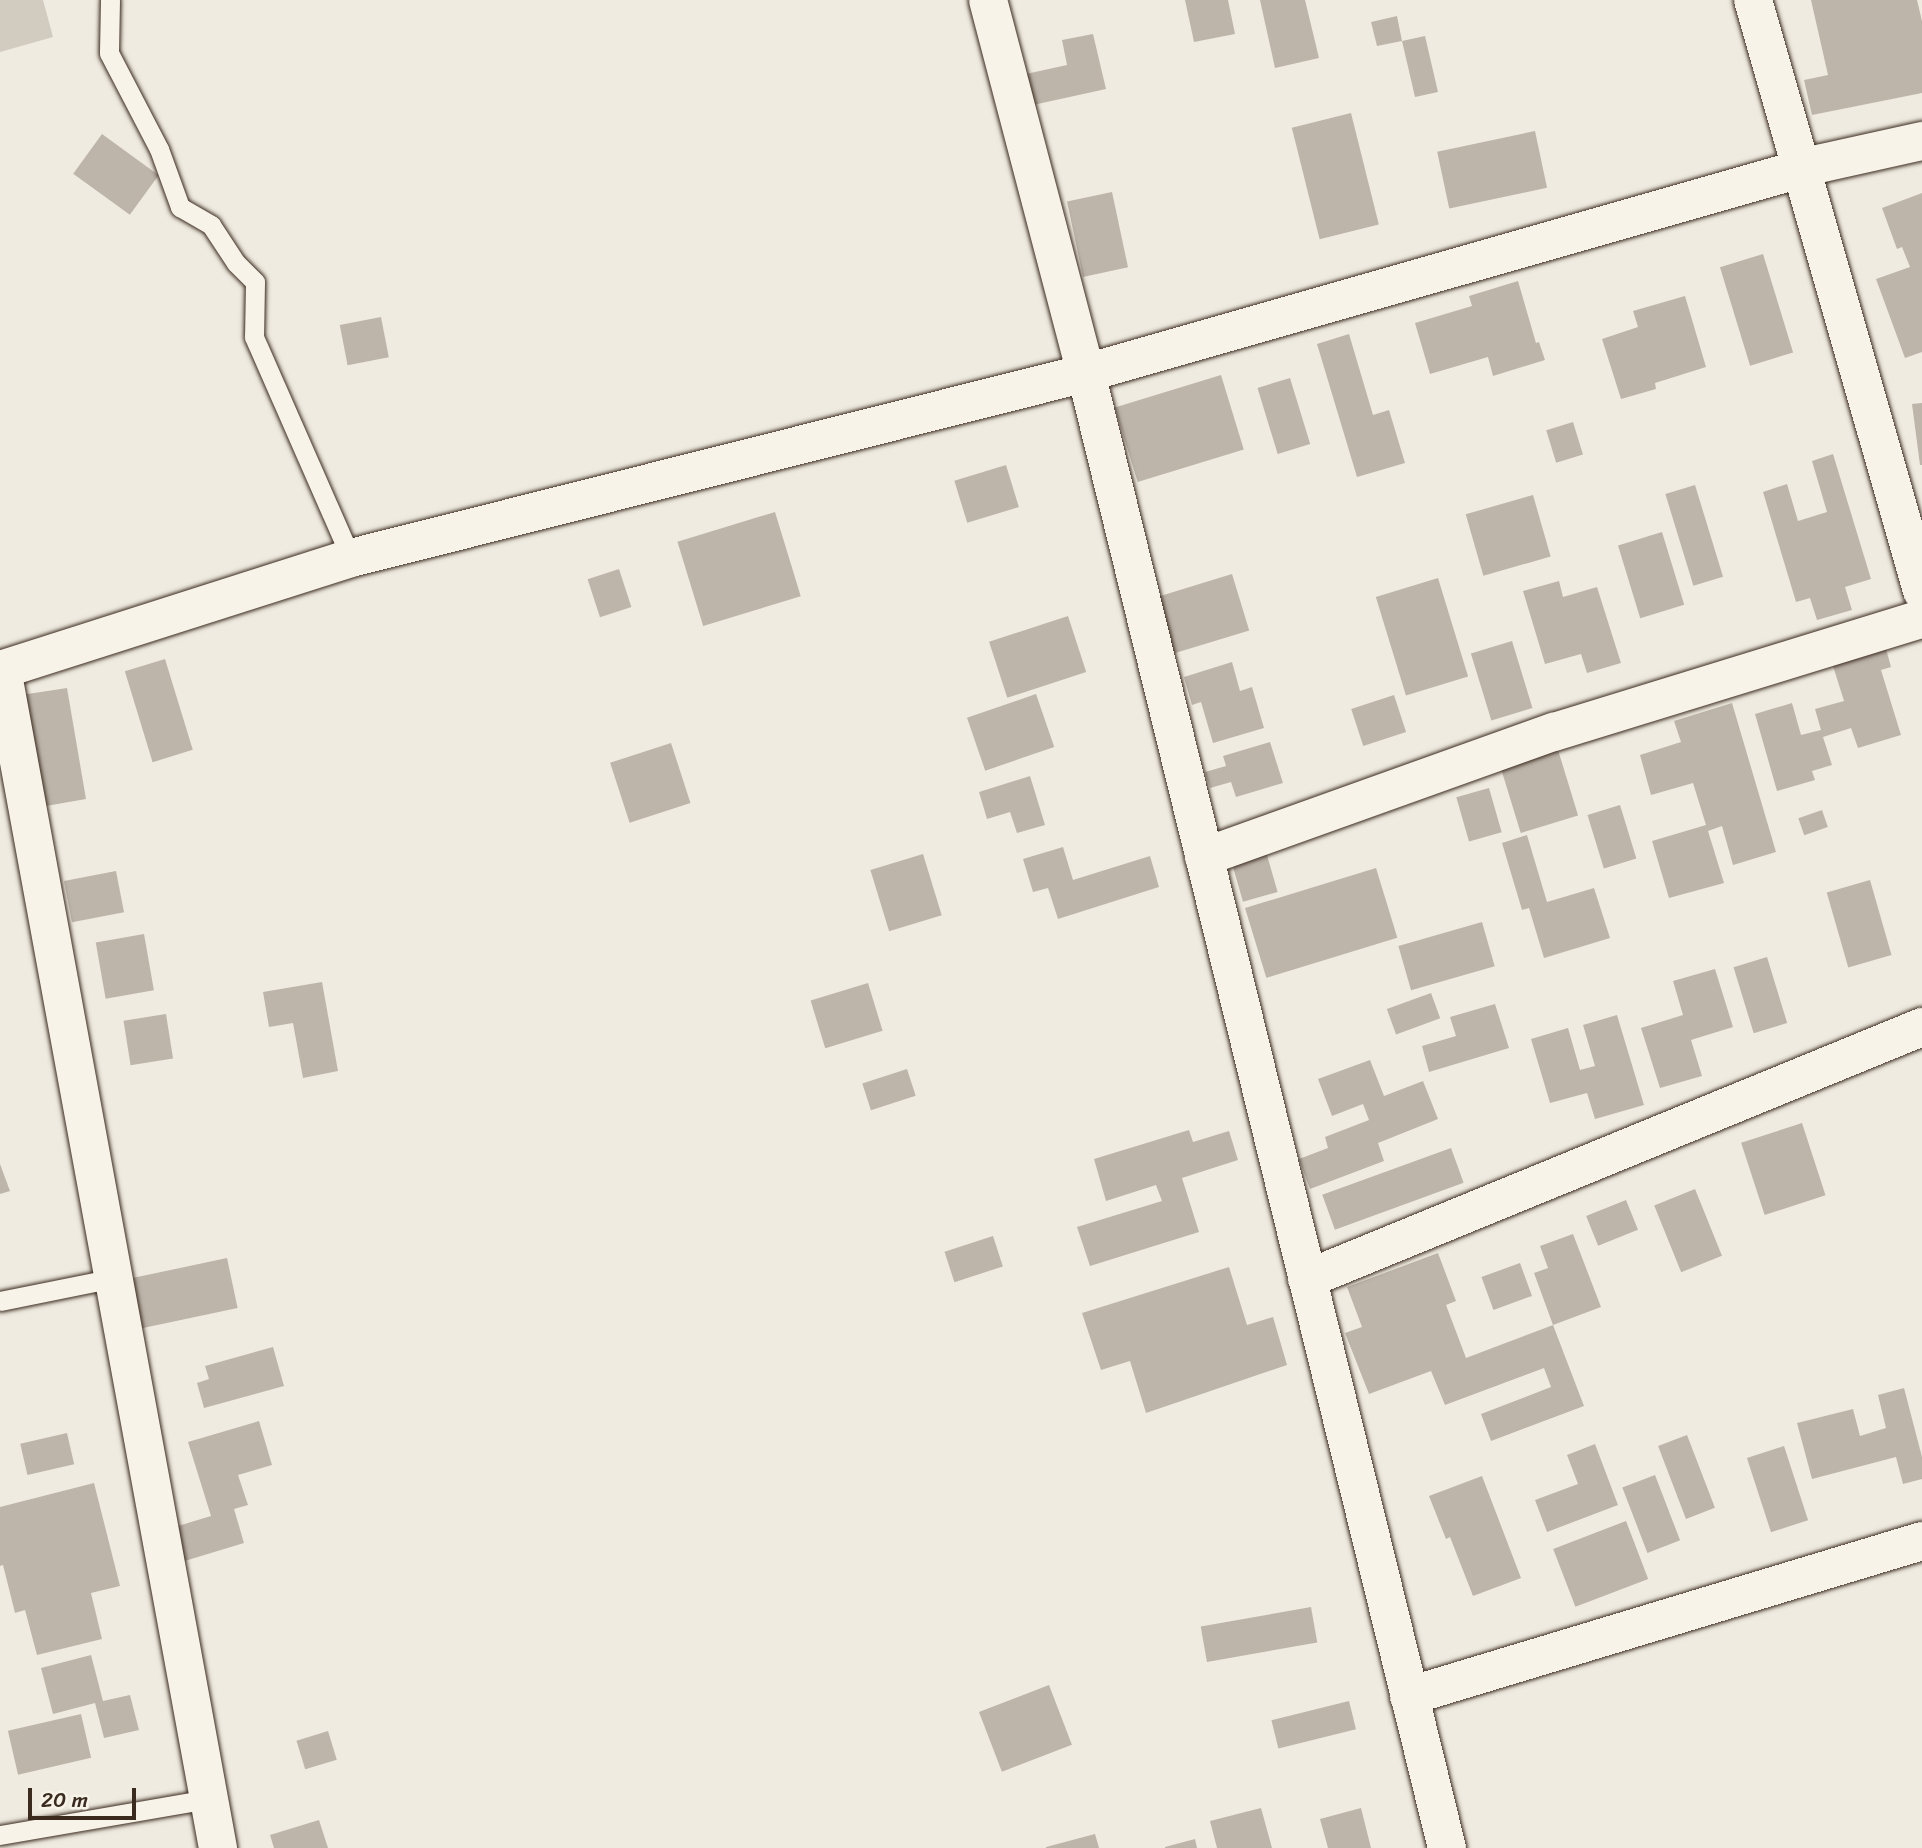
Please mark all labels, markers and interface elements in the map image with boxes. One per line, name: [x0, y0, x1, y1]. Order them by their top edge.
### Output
scale bar: [32, 1774, 140, 1818]
text: 20 m: [41, 1781, 88, 1819]

